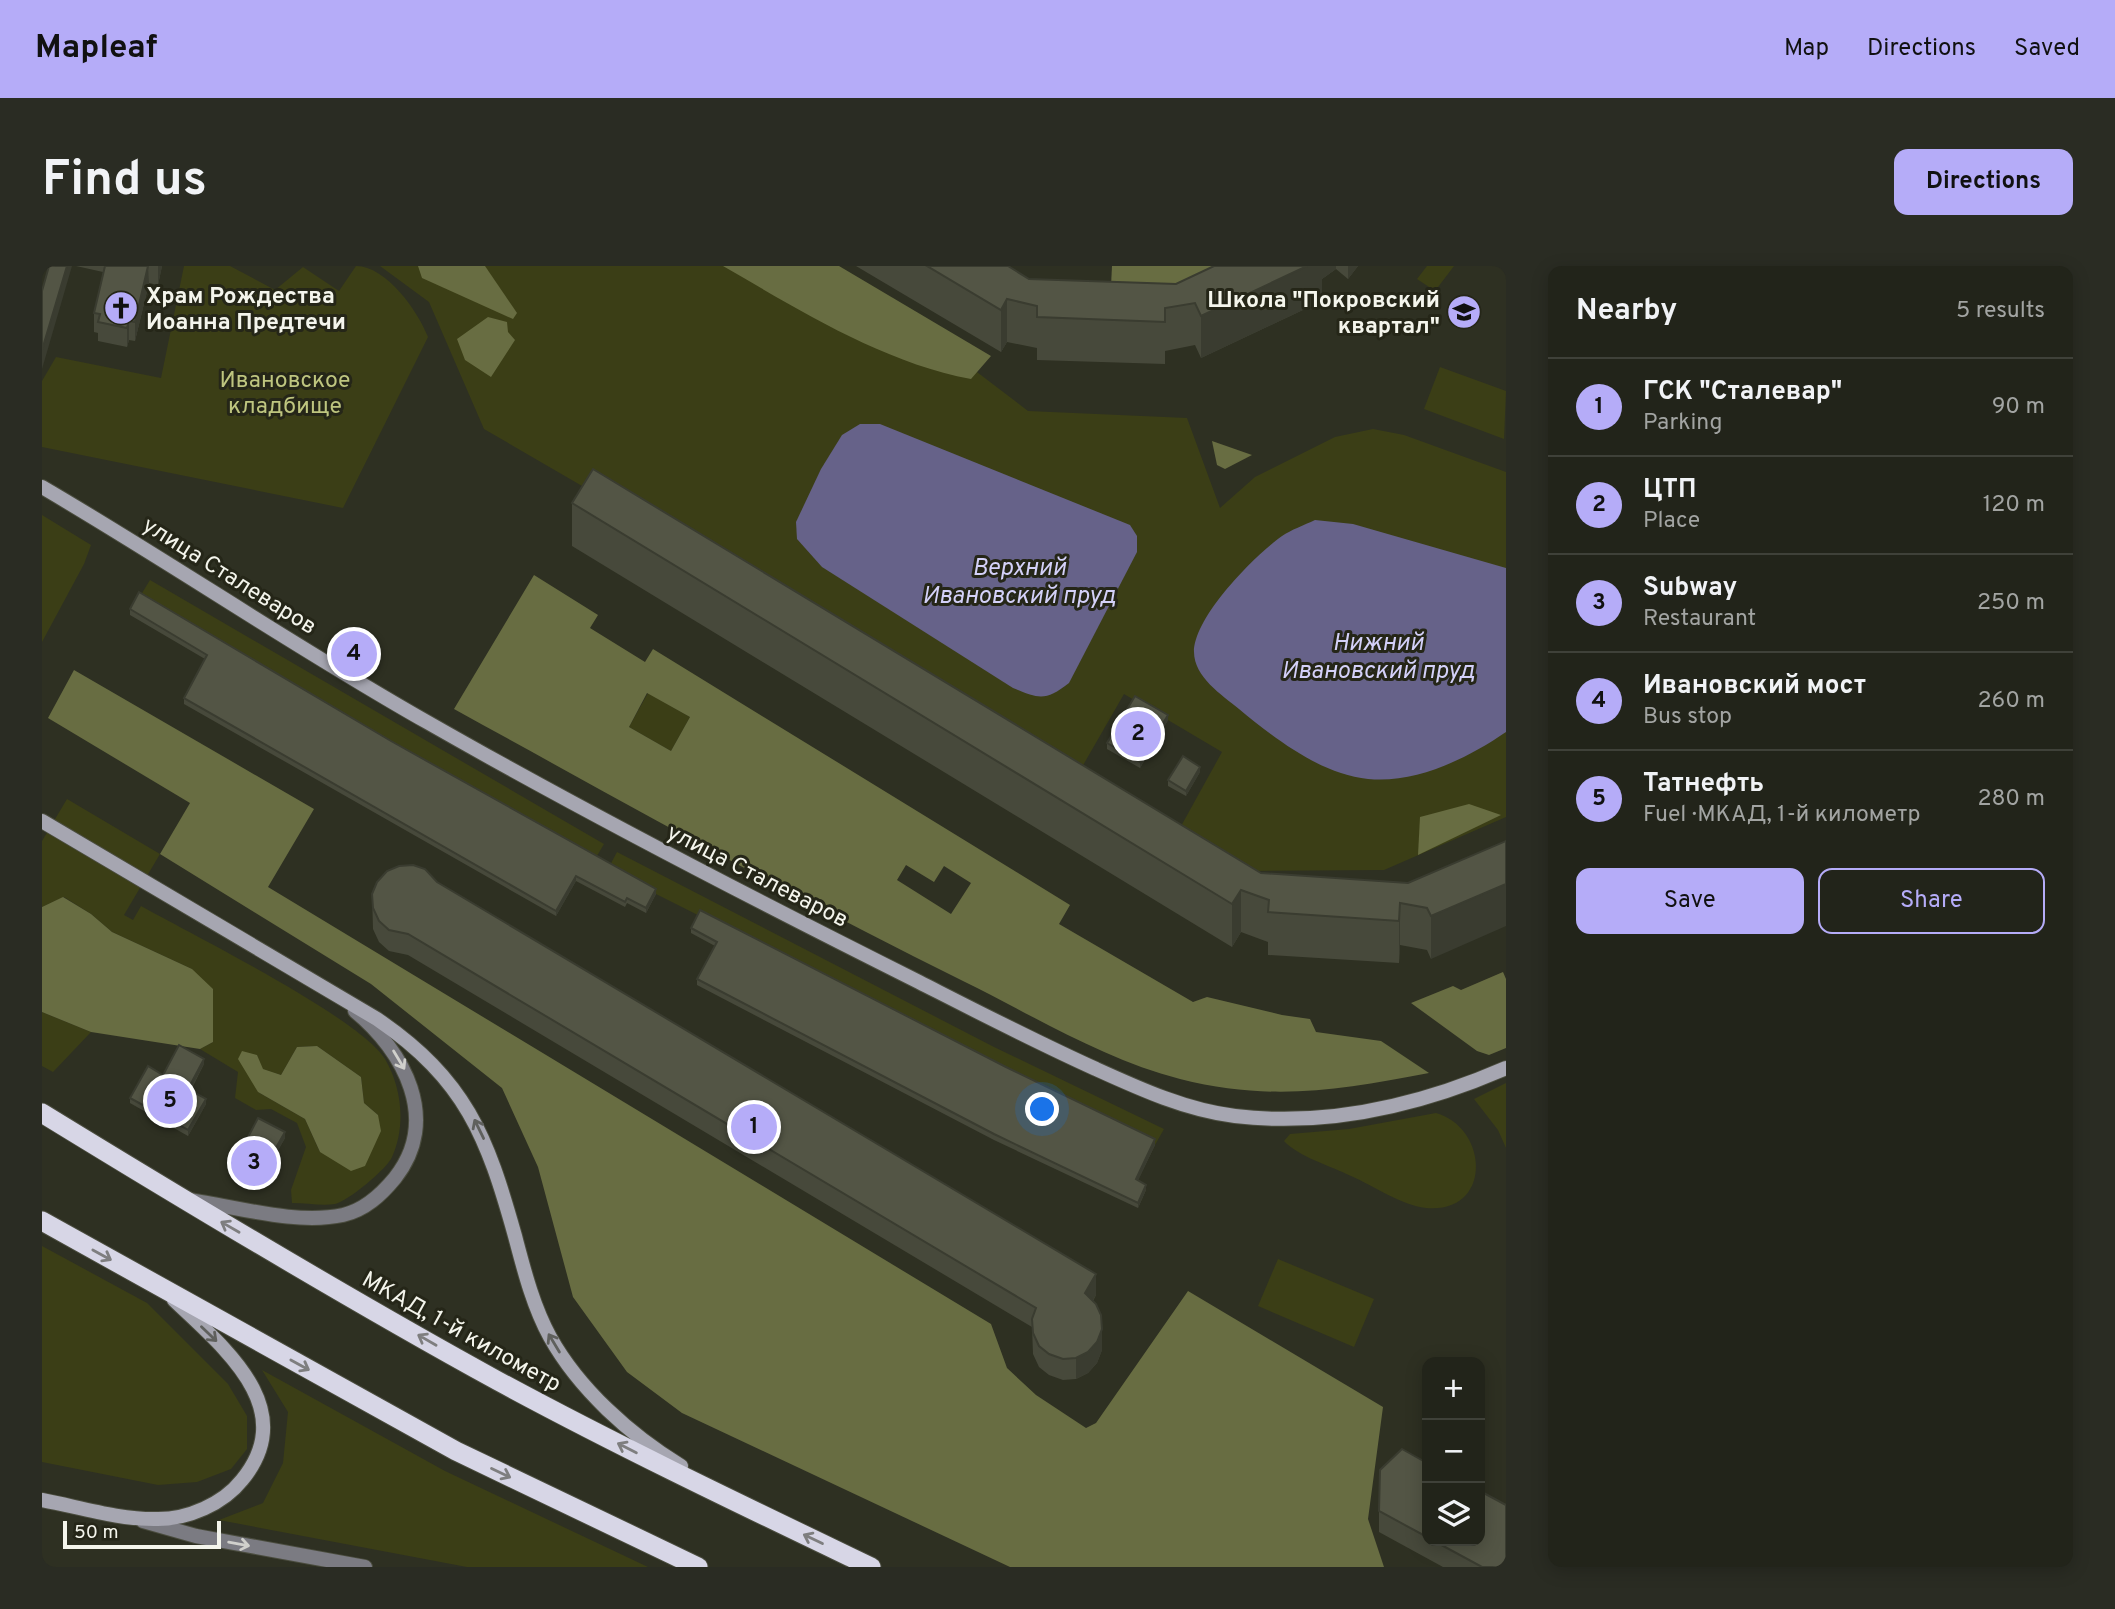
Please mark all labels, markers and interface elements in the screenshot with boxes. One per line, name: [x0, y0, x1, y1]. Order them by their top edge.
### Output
text: Mapleaf: [35, 28, 158, 70]
text: Map: [1784, 34, 1829, 64]
text: Directions: [1867, 34, 1976, 64]
text: Saved: [2014, 34, 2080, 64]
button: Directions: [1894, 149, 2073, 215]
text: Find us: [42, 151, 207, 213]
place label: Храм Рождества Иоанна Предтечи: [146, 283, 346, 338]
place label: Школа "Покровский квартал": [1207, 287, 1440, 342]
church icon: Храм Рождества Иоанна Предтечи: [102, 289, 140, 327]
school or university icon: Школа "Покровский квартал": [1445, 293, 1483, 331]
text: Nearby: [1576, 293, 1677, 330]
text: 5 results: [1956, 297, 2045, 326]
park label: Ивановское кладбище: [220, 367, 350, 422]
text: ГСК "Сталевар": [1643, 376, 1842, 409]
text: 1: [1594, 393, 1604, 422]
text: 90 m: [1992, 393, 2045, 422]
text: Parking: [1643, 409, 1723, 438]
text: ЦТП: [1643, 474, 1696, 507]
text: 2: [1592, 491, 1606, 520]
text: 120 m: [1983, 491, 2045, 520]
text: Place: [1643, 507, 1700, 536]
street label: улица Сталеваров: [136, 512, 321, 642]
water label: Верхний Ивановский пруд: [922, 554, 1116, 612]
text: Subway: [1643, 572, 1737, 605]
text: 3: [1592, 589, 1606, 618]
text: 250 m: [1977, 589, 2045, 618]
text: Restaurant: [1643, 605, 1756, 634]
pin: 4: [331, 628, 377, 680]
water label: Нижний Ивановский пруд: [1281, 629, 1475, 687]
text: Ивановский мост: [1643, 670, 1866, 703]
text: 4: [1592, 687, 1606, 716]
text: 260 m: [1978, 687, 2045, 716]
text: Bus stop: [1643, 703, 1732, 732]
pin: 2: [1115, 708, 1161, 760]
text: Татнефть: [1643, 768, 1764, 801]
text: 5: [1592, 785, 1606, 814]
text: 280 m: [1977, 785, 2045, 814]
text: Fuel · МКАД, 1-й километр: [1643, 801, 1921, 830]
street label: улица Сталеваров: [661, 819, 853, 936]
button: Save: [1576, 868, 1804, 934]
button: Share: [1818, 868, 2045, 934]
one-way arrow: [393, 1049, 407, 1069]
pin: 5: [147, 1075, 193, 1127]
your location: [1025, 1092, 1059, 1126]
pin: 1: [731, 1101, 777, 1153]
one-way arrow: [472, 1119, 485, 1140]
pin: 3: [231, 1137, 277, 1189]
one-way arrow: [220, 1219, 240, 1233]
one-way arrow: [91, 1248, 111, 1262]
street label: МКАД, 1-й километр: [356, 1266, 566, 1400]
one-way arrow: [200, 1325, 218, 1342]
one-way arrow: [417, 1333, 437, 1347]
one-way arrow: [547, 1333, 561, 1353]
map controls: [1422, 1357, 1485, 1546]
button: +: [1422, 1357, 1485, 1420]
one-way arrow: [290, 1358, 310, 1372]
button: −: [1422, 1420, 1485, 1483]
one-way arrow: [617, 1441, 638, 1455]
one-way arrow: [490, 1466, 511, 1480]
button: layers: [1422, 1483, 1485, 1546]
scale bar: [63, 1518, 220, 1550]
text: 50 m: [74, 1521, 119, 1545]
one-way arrow: [803, 1531, 824, 1545]
one-way arrow: [227, 1538, 250, 1551]

